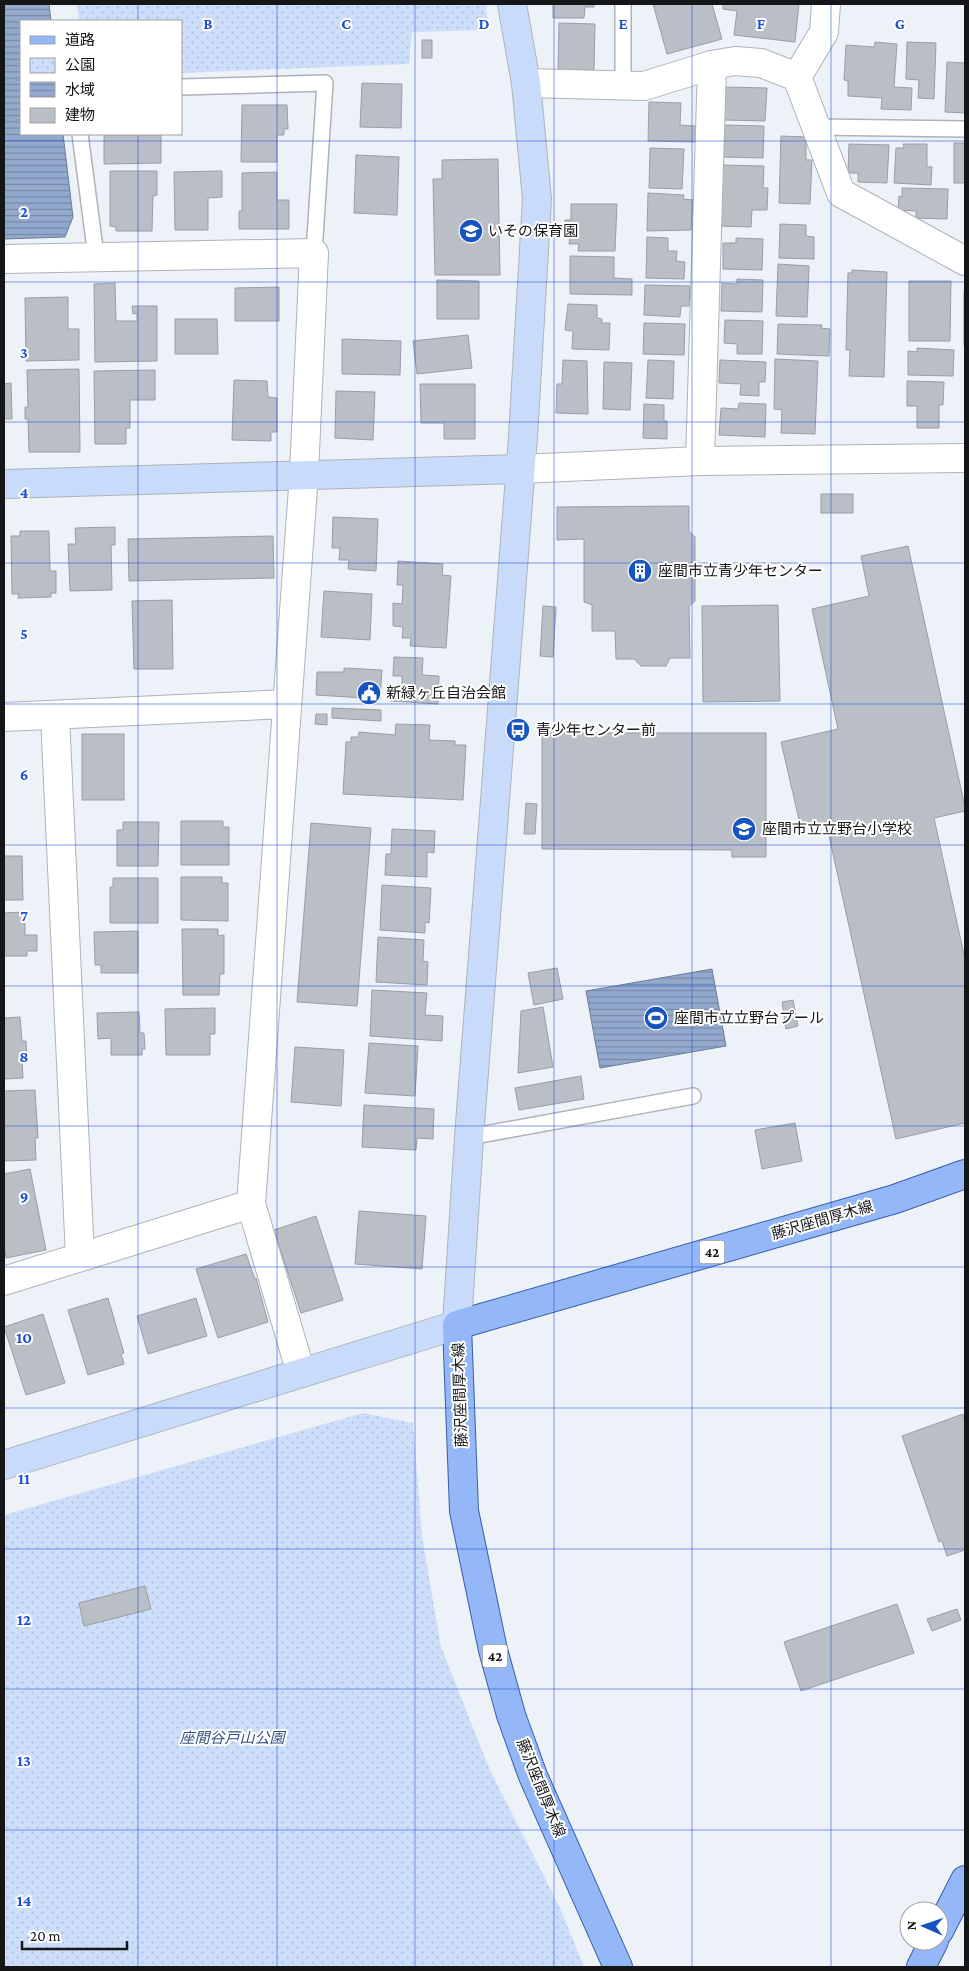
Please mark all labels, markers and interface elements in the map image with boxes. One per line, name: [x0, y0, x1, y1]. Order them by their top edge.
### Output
text: B: [203, 15, 213, 32]
text: C: [341, 15, 351, 32]
text: D: [478, 15, 490, 32]
text: E: [618, 15, 628, 32]
text: F: [757, 15, 766, 32]
text: G: [895, 15, 905, 32]
legend: [20, 20, 182, 135]
text: 道路: [65, 32, 95, 48]
text: 公園: [65, 57, 95, 73]
text: 水域: [65, 82, 95, 98]
text: 建物: [65, 107, 95, 123]
text: 2: [20, 203, 28, 220]
school or university icon: いその保育園: [458, 218, 484, 244]
place label: いその保育園: [488, 223, 578, 239]
text: 3: [20, 344, 28, 361]
text: 4: [20, 484, 29, 501]
building icon: 座間市立青少年センター: [627, 558, 653, 584]
place label: 座間市立青少年センター: [658, 563, 823, 579]
text: 5: [20, 625, 28, 642]
public building icon: 新緑ヶ丘自治会館: [356, 680, 382, 706]
place label: 新緑ヶ丘自治会館: [386, 685, 506, 701]
bus stop icon: 青少年センター前: [505, 717, 531, 743]
place label: 青少年センター前: [536, 722, 656, 738]
text: 6: [20, 766, 28, 783]
school or university icon: 座間市立立野台小学校: [731, 816, 757, 842]
place label: 座間市立立野台小学校: [762, 821, 912, 837]
text: 7: [20, 907, 28, 924]
sports icon: 座間市立立野台プール: [643, 1005, 669, 1031]
place label: 座間市立立野台プール: [674, 1010, 824, 1026]
text: 8: [19, 1048, 29, 1065]
text: 9: [20, 1188, 28, 1205]
street label: 藤沢座間厚木線: [769, 1198, 875, 1242]
road number: 42: [700, 1240, 724, 1264]
text: 10: [16, 1329, 32, 1346]
street label: 藤沢座間厚木線: [450, 1342, 470, 1448]
text: 11: [18, 1470, 30, 1487]
text: 12: [17, 1611, 31, 1628]
road number: 42: [482, 1644, 508, 1668]
park label: 座間谷戸山公園: [179, 1730, 286, 1746]
street label: 藤沢座間厚木線: [514, 1736, 568, 1840]
text: 13: [17, 1752, 31, 1769]
text: 14: [17, 1892, 32, 1909]
north arrow: [899, 1901, 949, 1951]
scale bar: [22, 1918, 128, 1950]
text: N: [903, 1920, 919, 1931]
text: 20 m: [30, 1928, 61, 1944]

